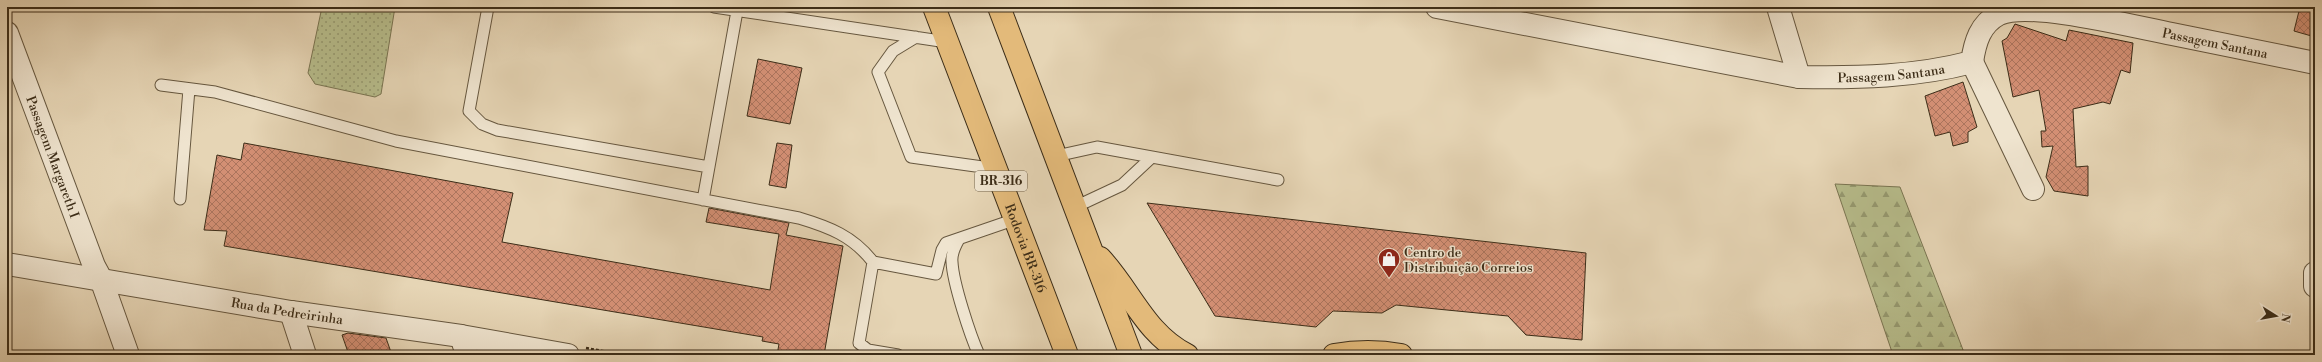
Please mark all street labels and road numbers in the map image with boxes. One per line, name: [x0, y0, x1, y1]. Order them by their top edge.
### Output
street label: Passagem Santana: [2161, 25, 2270, 62]
street label: Passagem Santana: [1837, 61, 1947, 86]
street label: Passagem Margareth I: [22, 94, 82, 220]
road number: BR-316: [975, 171, 1027, 191]
street label: Rodovia BR-316: [1001, 202, 1049, 295]
street label: Rua da Pedreirinha: [230, 295, 344, 328]

